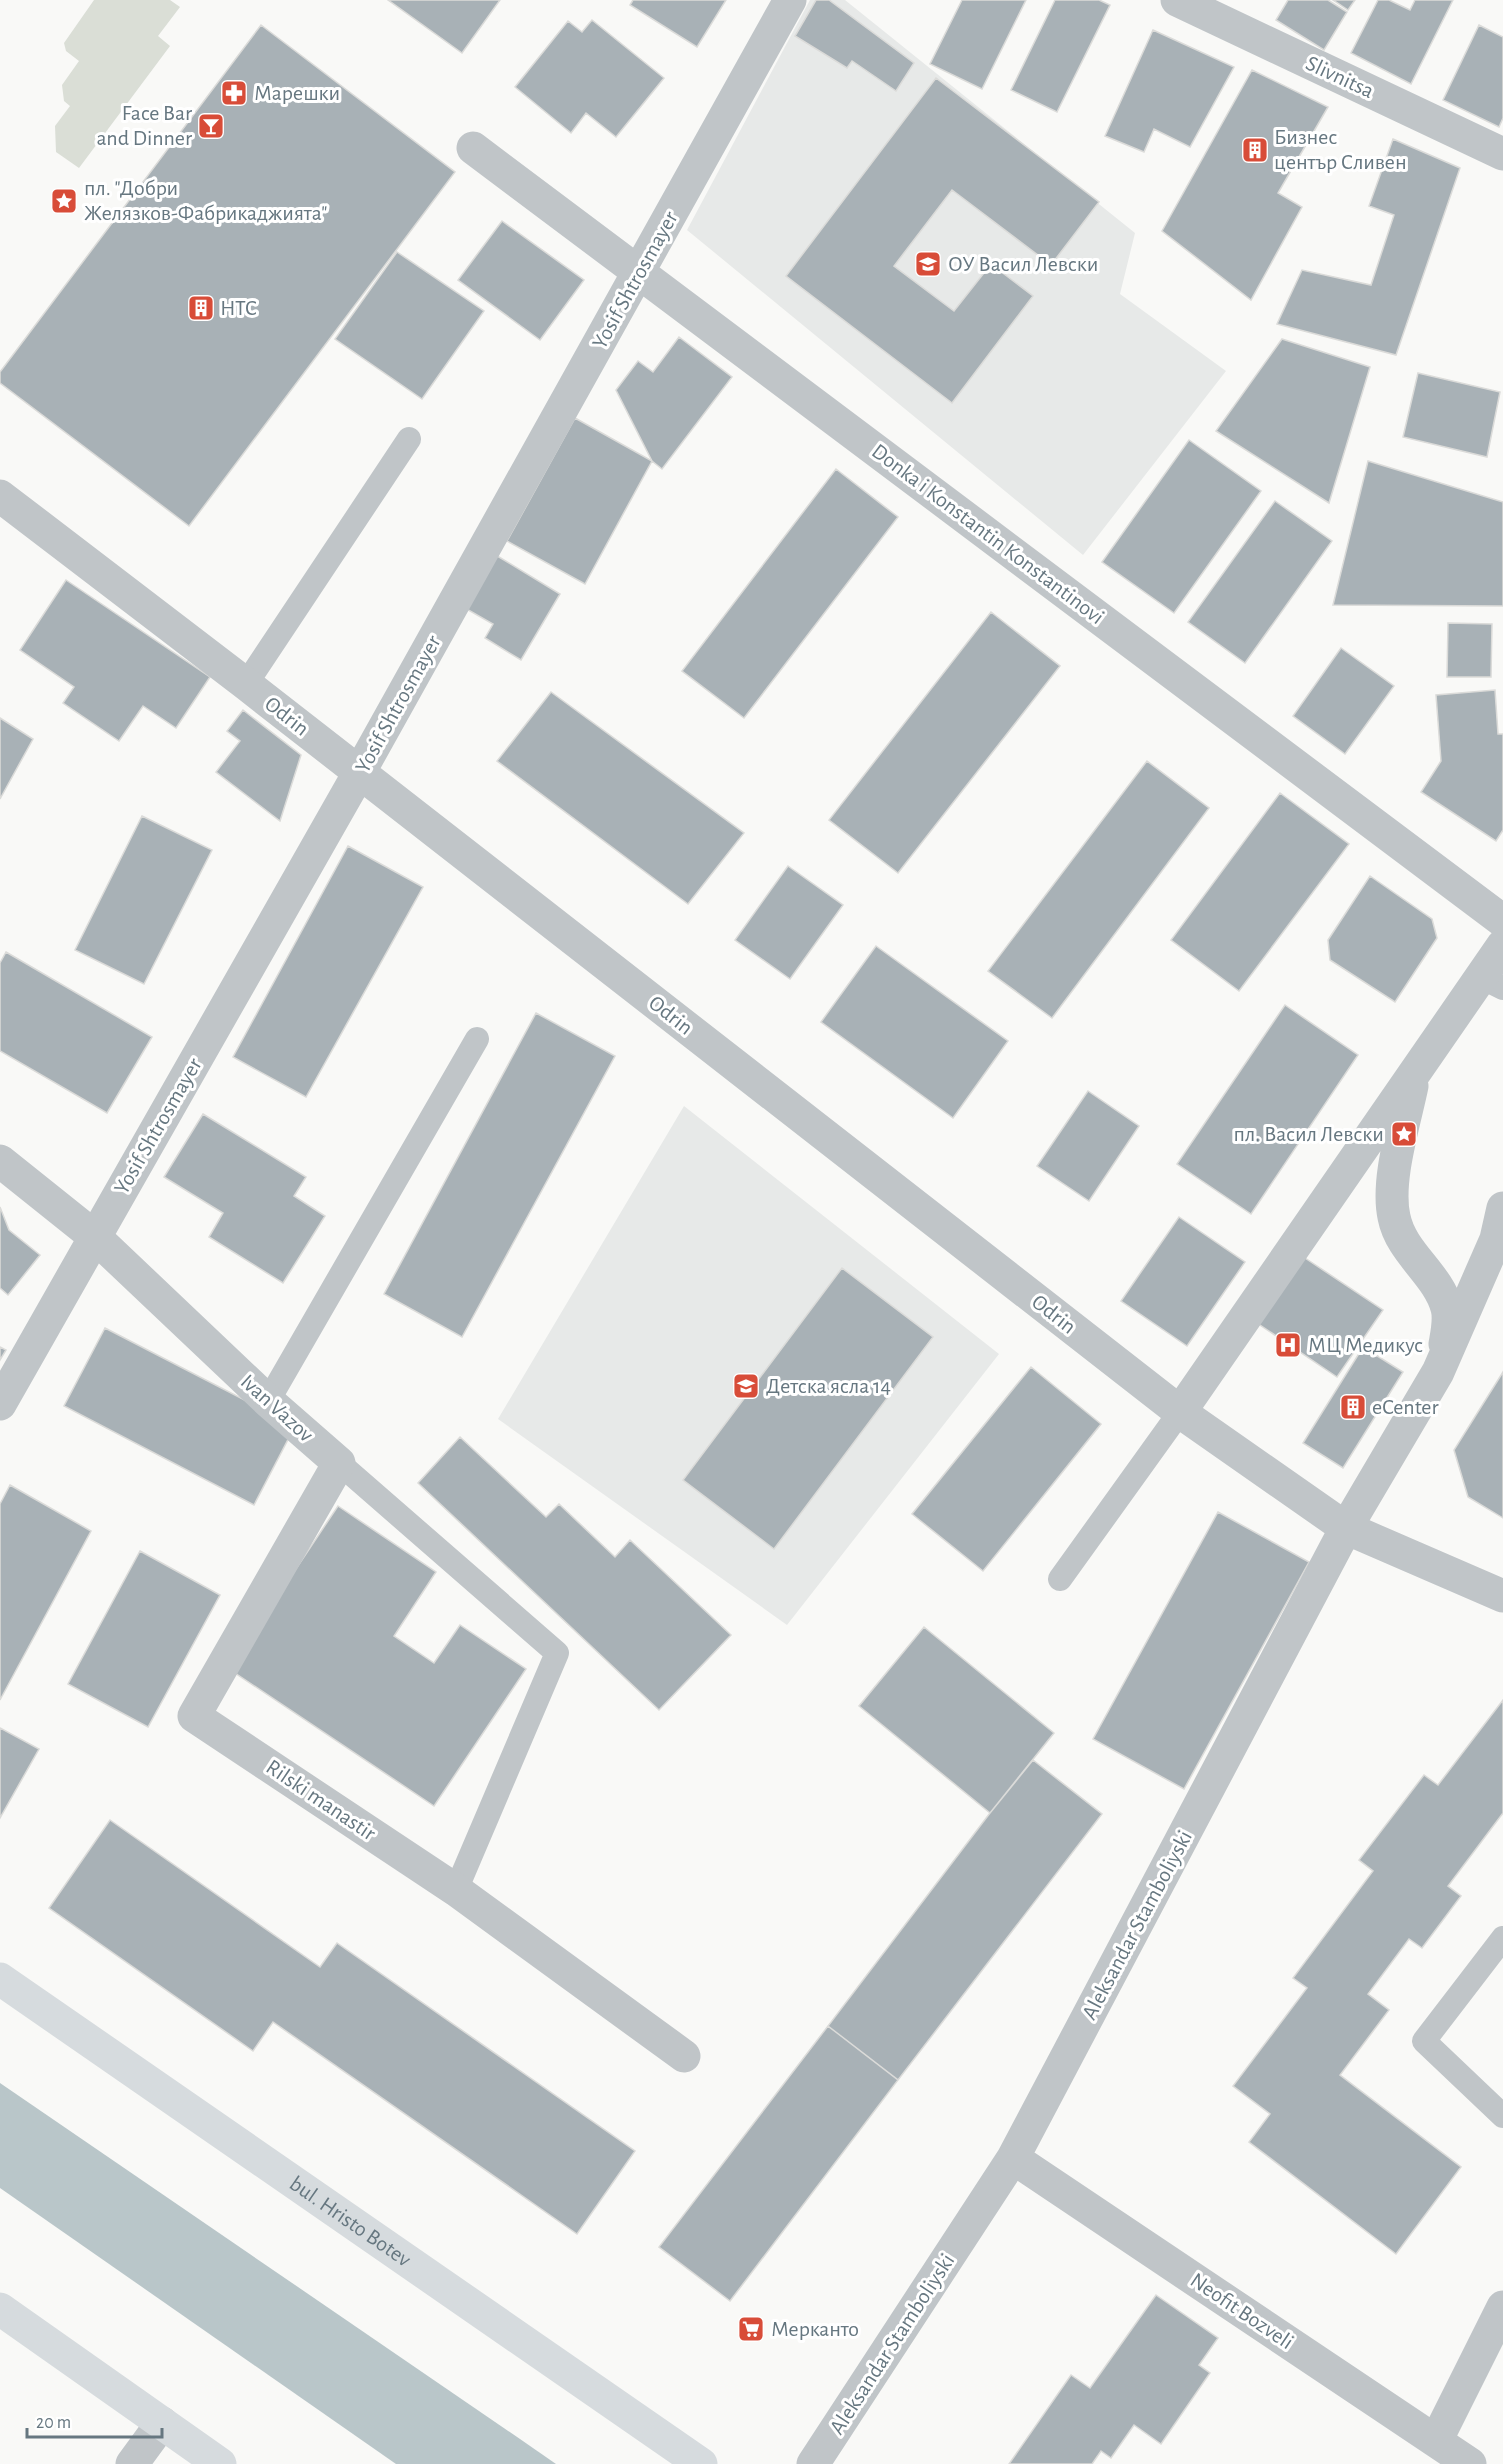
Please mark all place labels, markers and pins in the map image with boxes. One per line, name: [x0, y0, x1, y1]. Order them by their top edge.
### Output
pharmacy icon: Марешки: [219, 78, 249, 108]
place label: Марешки: [254, 82, 340, 104]
place label: Face Bar and Dinner: [96, 102, 192, 149]
bar icon: Face Bar and Dinner: [196, 111, 226, 141]
place label: Бизнес център Сливен: [1274, 126, 1407, 173]
building icon: Бизнес център Сливен: [1240, 135, 1270, 165]
place label: пл. "Добри Желязков-Фабрикаджията": [84, 177, 327, 224]
place icon: пл. "Добри Желязков-Фабрикаджията": [49, 186, 79, 216]
school or university icon: ОУ Васил Левски: [913, 249, 943, 279]
place label: ОУ Васил Левски: [948, 253, 1098, 275]
building icon: НТС: [186, 293, 216, 323]
place label: НТС: [220, 297, 257, 319]
place icon: пл. Васил Левски: [1389, 1119, 1419, 1149]
place label: пл. Васил Левски: [1233, 1123, 1384, 1145]
hospital icon: МЦ Медикус: [1273, 1330, 1303, 1360]
place label: МЦ Медикус: [1308, 1334, 1423, 1356]
school or university icon: Детска ясла 14: [731, 1371, 761, 1401]
place label: Детска ясла 14: [766, 1375, 891, 1397]
building icon: eCenter: [1338, 1392, 1368, 1422]
place label: eCenter: [1372, 1396, 1439, 1418]
supermarket icon: Мерканто: [736, 2314, 766, 2344]
place label: Мерканто: [771, 2318, 859, 2340]

